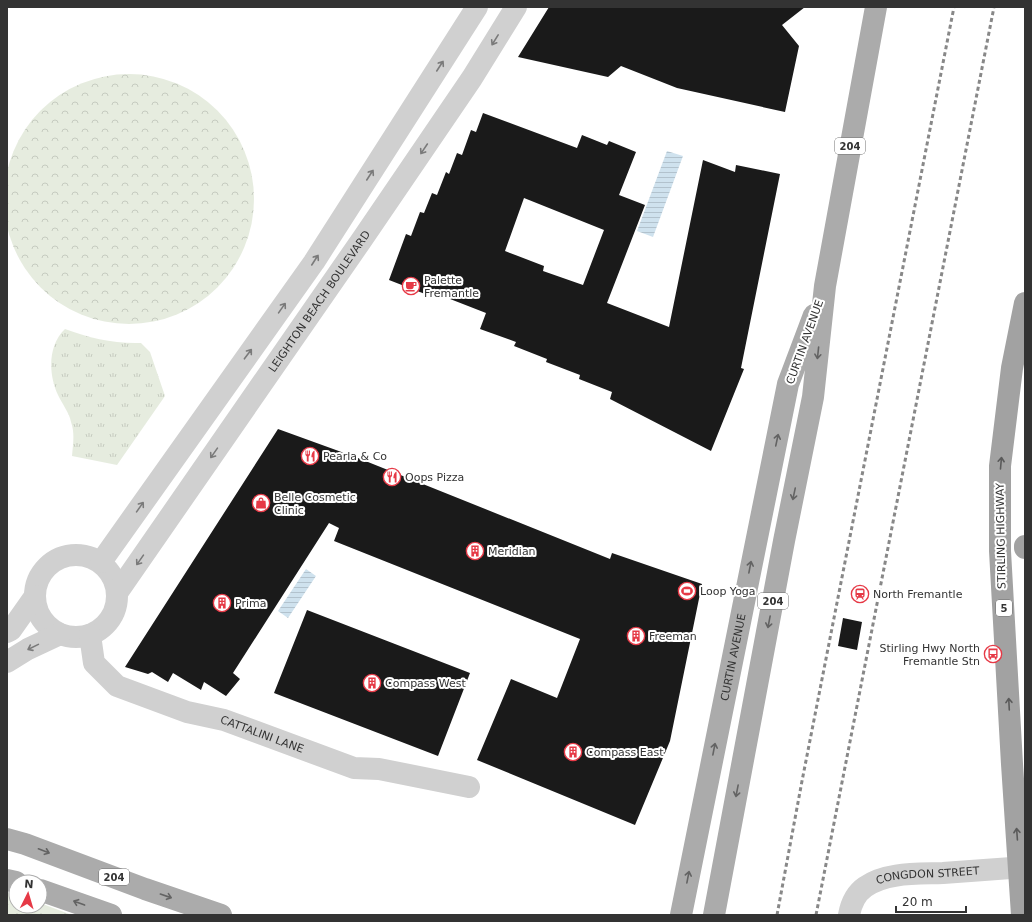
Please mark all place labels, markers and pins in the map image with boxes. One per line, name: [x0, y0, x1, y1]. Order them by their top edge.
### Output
place label: Palette Fremantle: [424, 274, 479, 300]
cafe icon: Palette Fremantle: [401, 276, 421, 296]
restaurant icon: Pearla & Co: [300, 446, 320, 466]
place label: Pearla & Co: [323, 450, 387, 463]
restaurant icon: Oops Pizza: [382, 467, 402, 487]
place label: Oops Pizza: [405, 471, 464, 484]
place label: Belle Cosmetic Clinic: [274, 491, 356, 517]
shop icon: Belle Cosmetic Clinic: [251, 493, 271, 513]
building icon: Meridian: [465, 541, 485, 561]
place label: Meridian: [488, 545, 536, 558]
sports icon: Loop Yoga: [677, 581, 697, 601]
station icon: North Fremantle: [850, 584, 870, 604]
place label: Loop Yoga: [700, 585, 756, 598]
place label: North Fremantle: [873, 588, 963, 601]
building icon: Prima: [212, 593, 232, 613]
place label: Prima: [235, 597, 266, 610]
building icon: Freeman: [626, 626, 646, 646]
place label: Freeman: [649, 630, 697, 643]
place label: Stirling Hwy North Fremantle Stn: [880, 642, 980, 668]
bus stop icon: Stirling Hwy North Fremantle Stn: [983, 644, 1003, 664]
building icon: Compass West: [362, 673, 382, 693]
place label: Compass West: [385, 677, 467, 690]
building icon: Compass East: [563, 742, 583, 762]
place label: Compass East: [586, 746, 664, 759]

